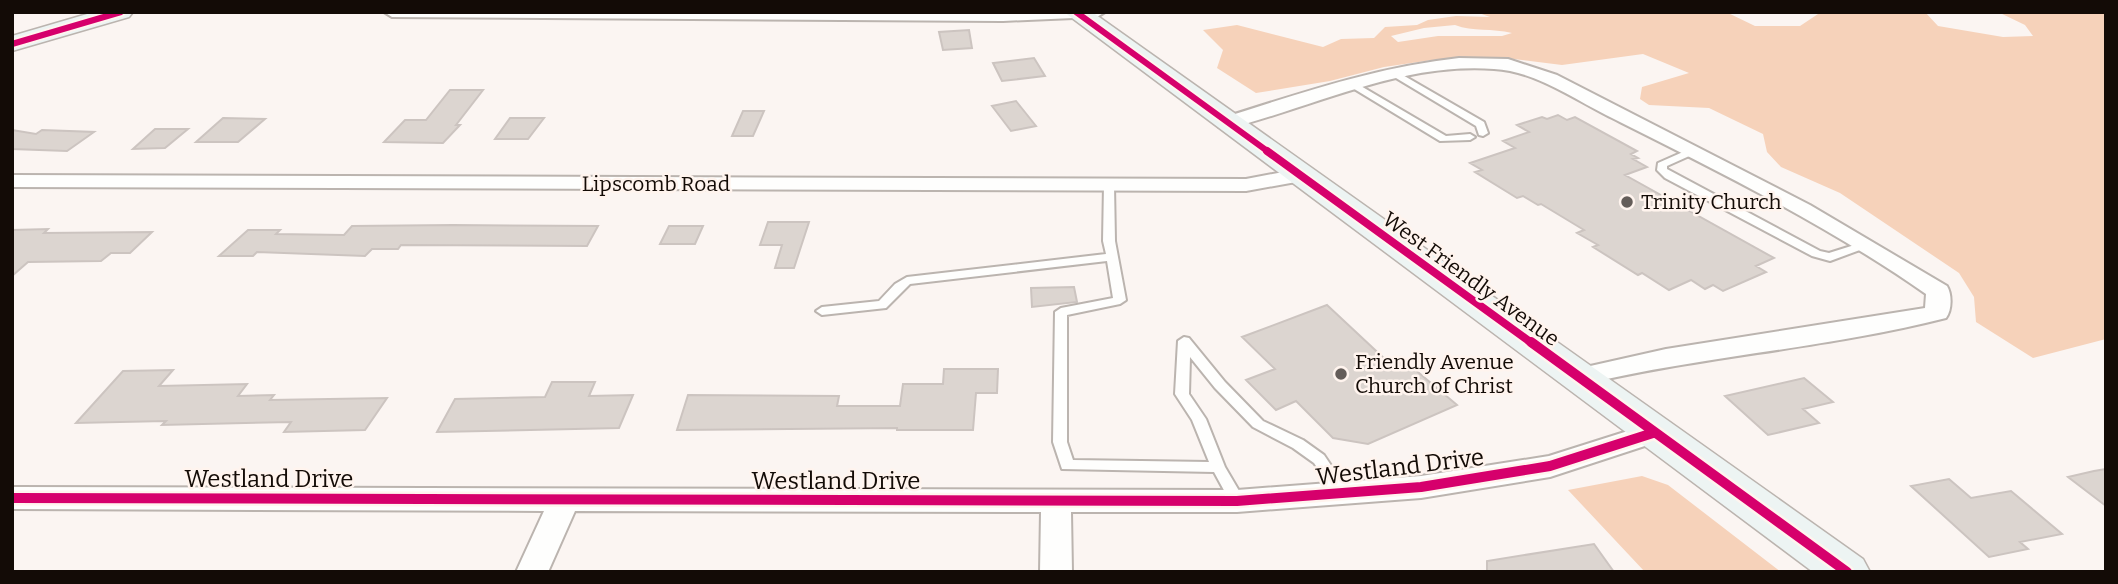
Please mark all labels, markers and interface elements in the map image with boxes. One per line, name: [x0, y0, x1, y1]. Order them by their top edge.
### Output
street label: Lipscomb Road: [582, 171, 730, 197]
place label: Trinity Church: [1641, 189, 1782, 215]
marker: Trinity Church: [1619, 194, 1635, 210]
street label: West Friendly Avenue: [1378, 206, 1564, 352]
place label: Friendly Avenue Church of Christ: [1355, 349, 1514, 399]
marker: Friendly Avenue Church of Christ: [1333, 366, 1349, 382]
street label: Westland Drive: [1314, 443, 1486, 491]
street label: Westland Drive: [185, 465, 353, 493]
street label: Westland Drive: [752, 467, 920, 495]

